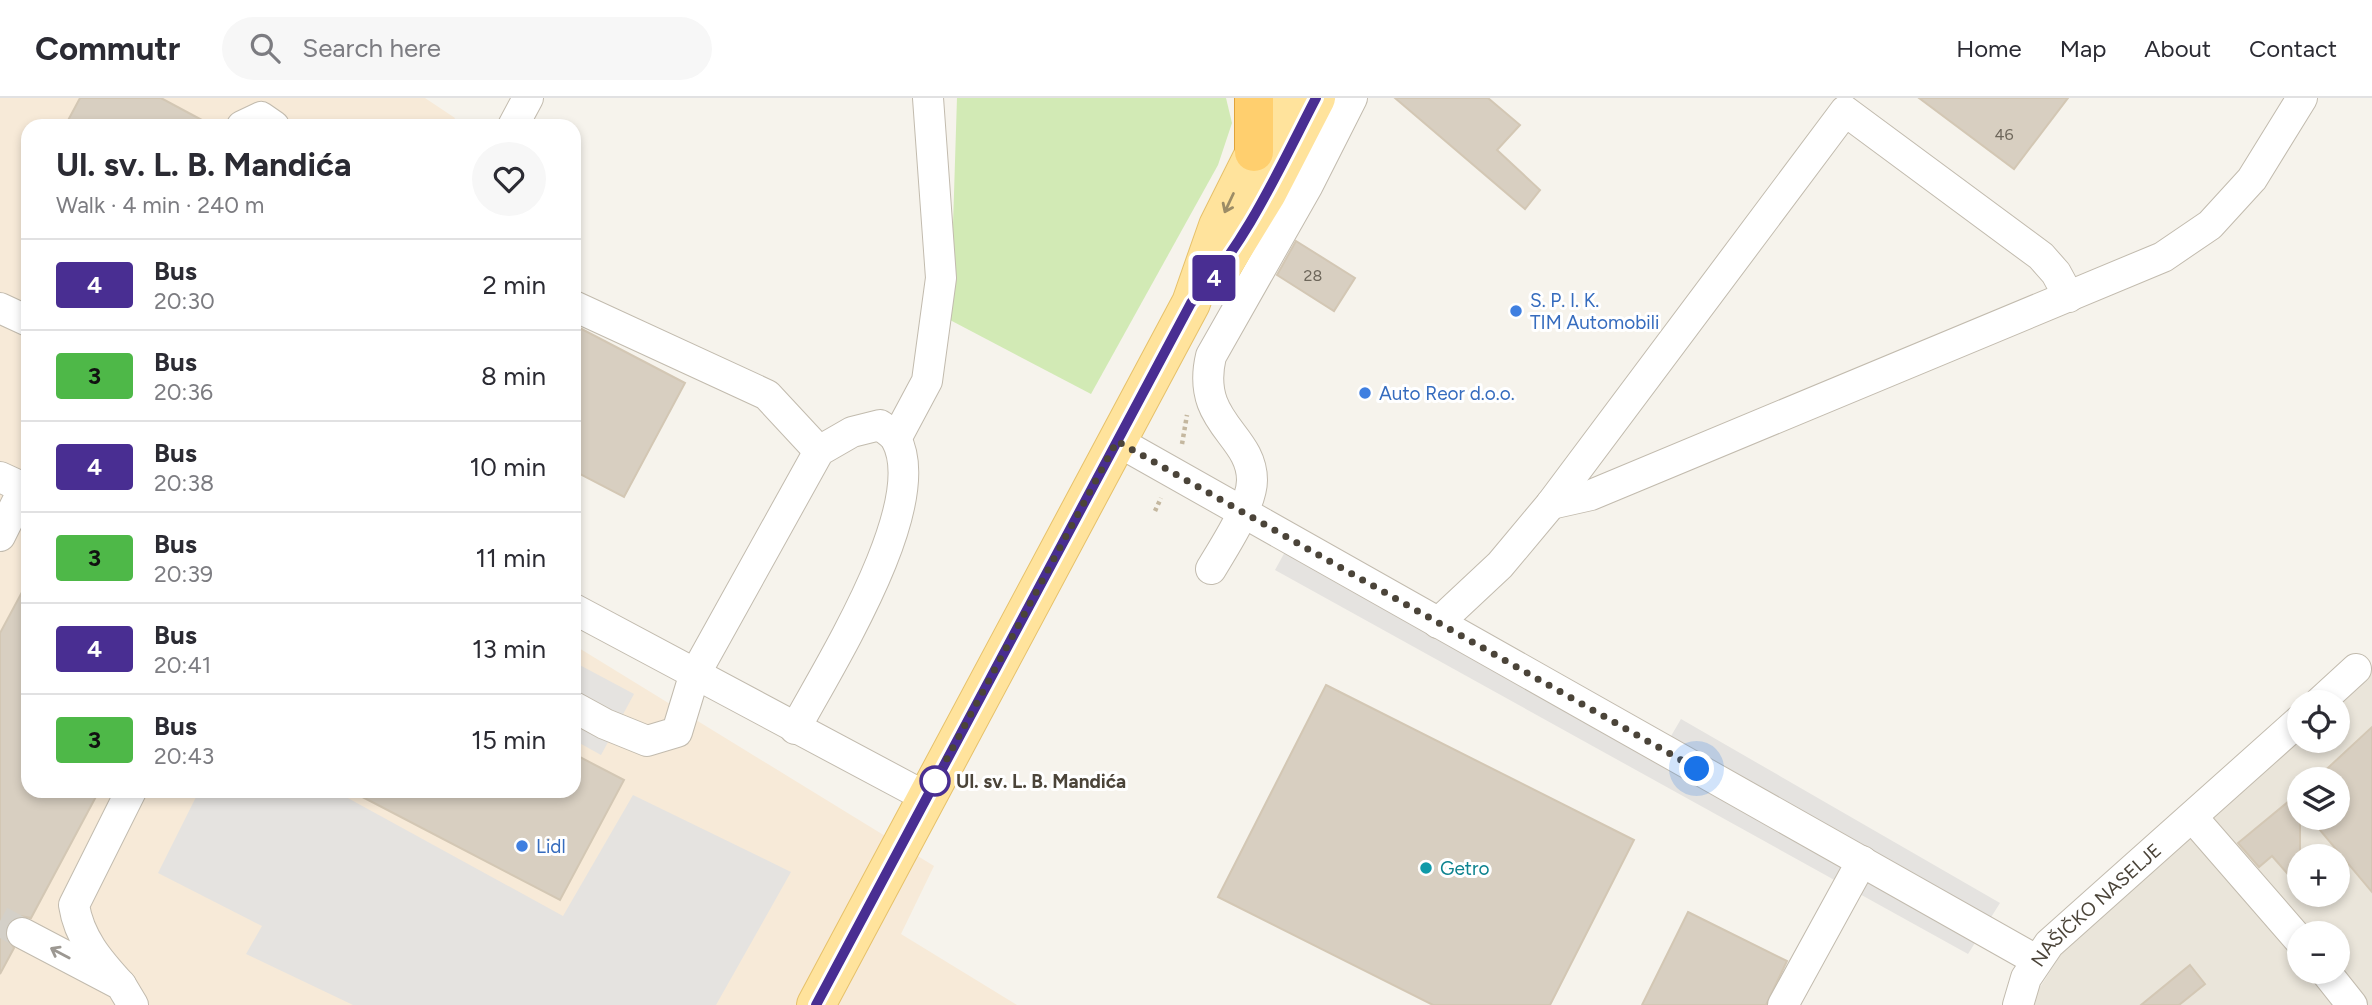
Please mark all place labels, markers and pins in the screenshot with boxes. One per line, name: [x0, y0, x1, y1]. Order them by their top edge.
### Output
place label: S. P. I. K. TIM Automobili: [1530, 289, 1659, 334]
marker: S. P. I. K. TIM Automobili: [1508, 303, 1524, 319]
place label: Auto Reor d.o.o.: [1379, 382, 1515, 405]
marker: Auto Reor d.o.o.: [1357, 385, 1373, 401]
marker: Ul. sv. L. B. Mandića: [920, 766, 950, 796]
place label: Ul. sv. L. B. Mandića: [956, 770, 1126, 793]
place label: Lidl: [536, 835, 566, 858]
marker: Lidl: [514, 838, 530, 854]
place label: Getro: [1440, 857, 1489, 880]
marker: Getro: [1418, 860, 1434, 876]

